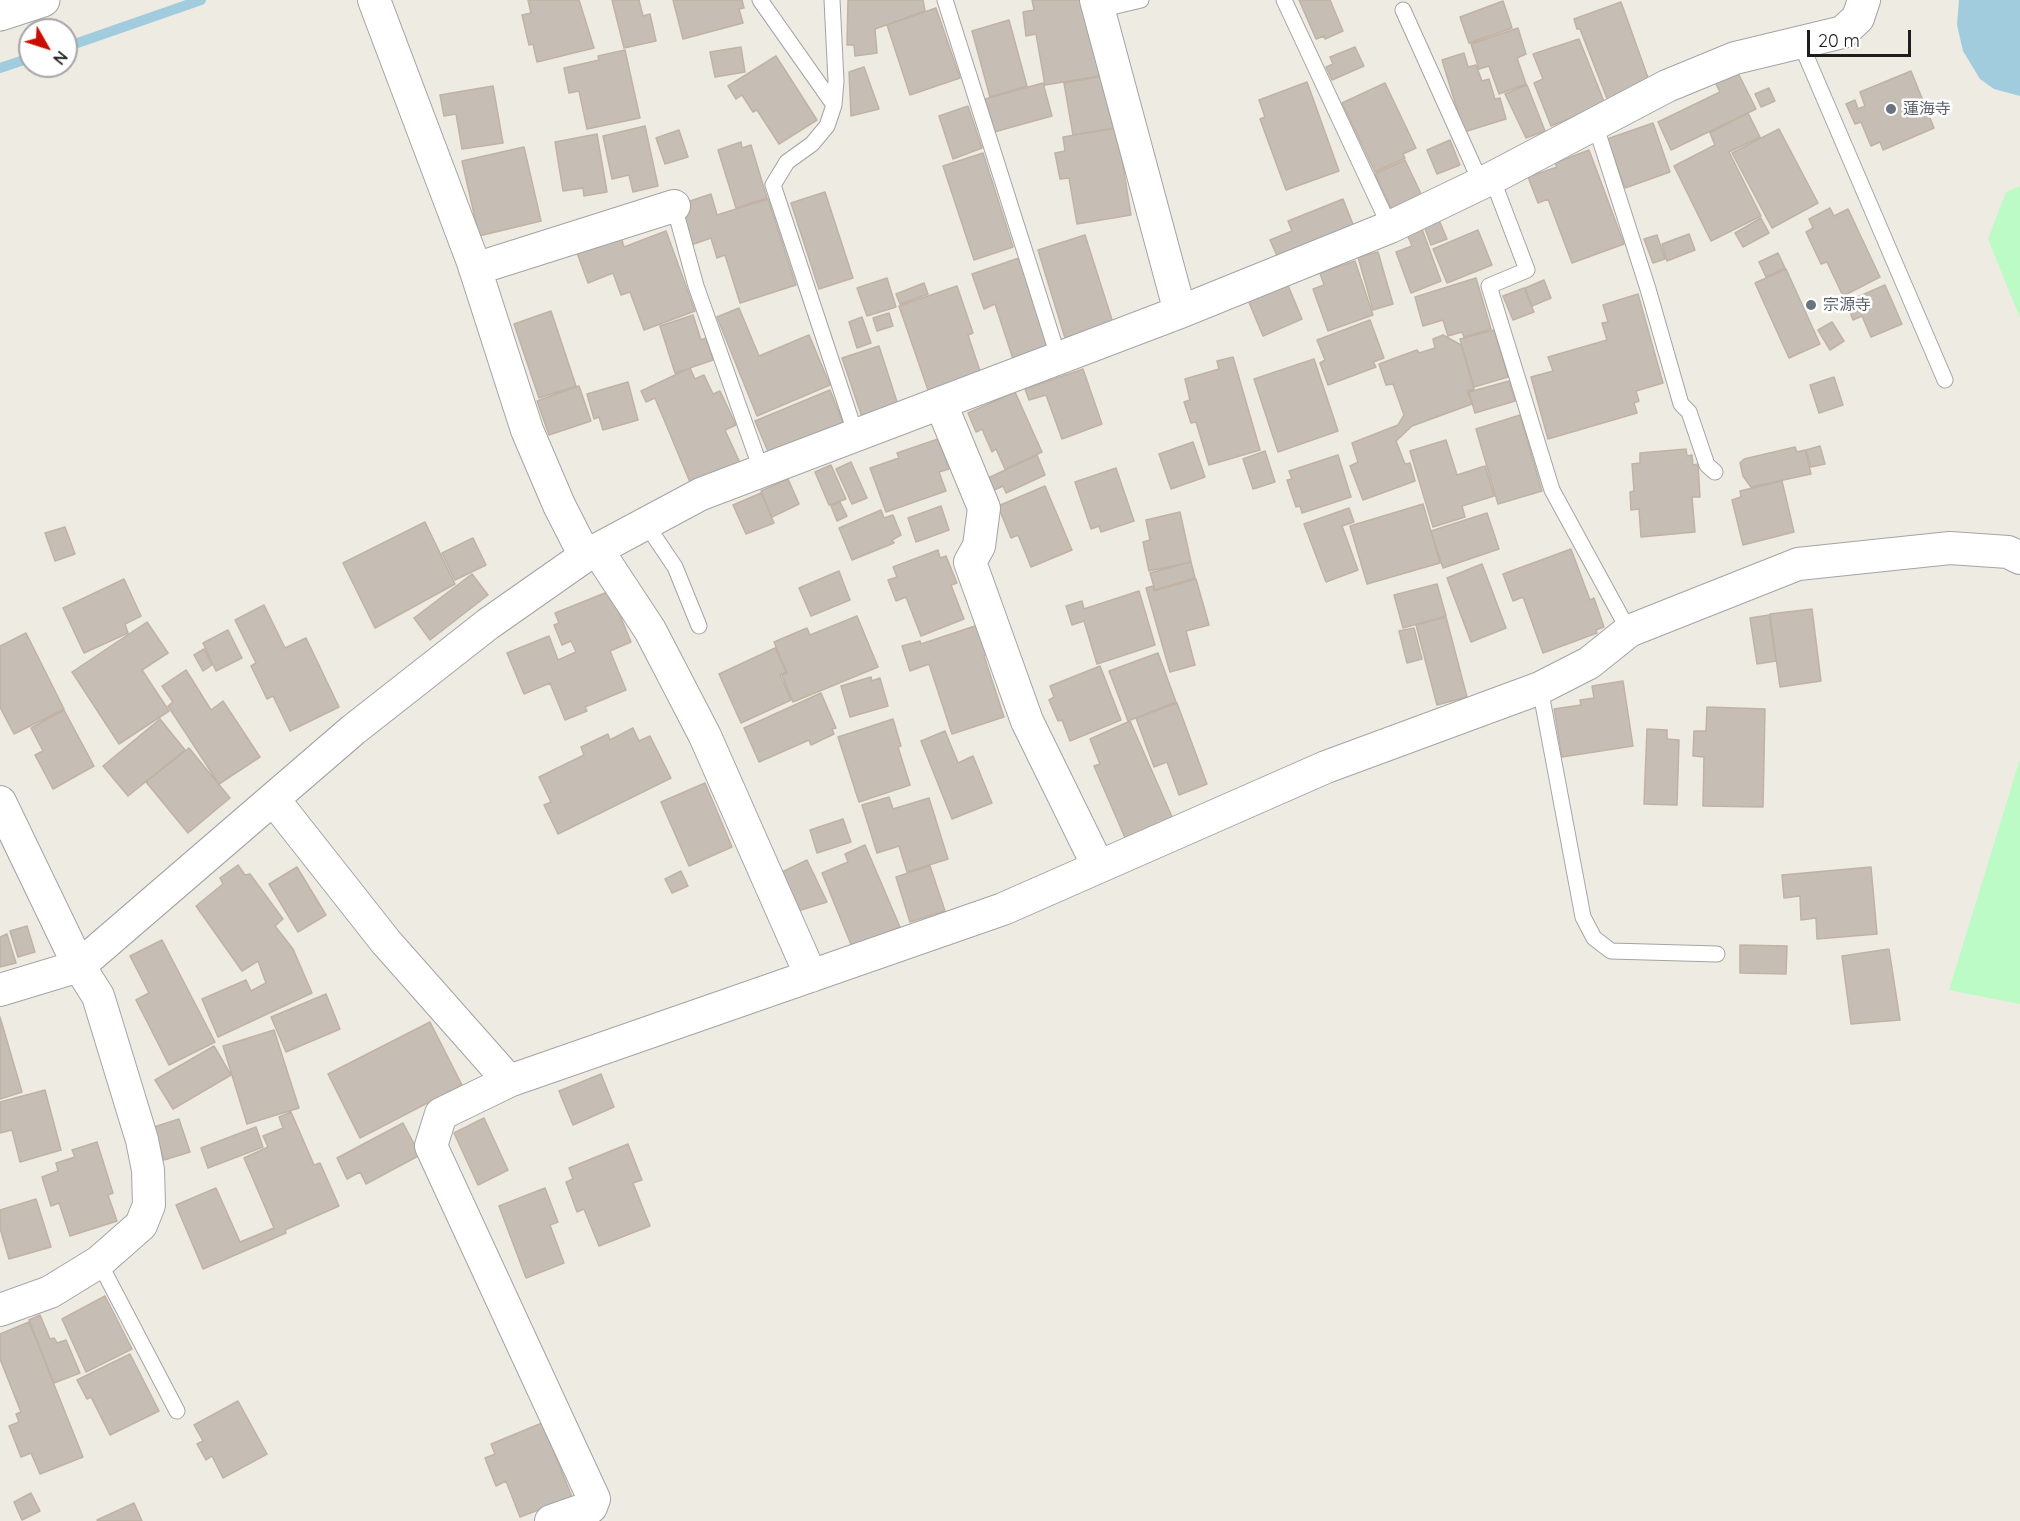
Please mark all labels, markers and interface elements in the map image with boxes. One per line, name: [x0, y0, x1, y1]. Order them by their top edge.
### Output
north arrow: [18, 18, 78, 78]
scale bar: [1810, 18, 1914, 56]
text: 20 m: [1818, 29, 1860, 52]
text: N: [49, 47, 72, 69]
place label: 蓮海寺: [1903, 99, 1951, 119]
marker: 蓮海寺: [1884, 102, 1898, 116]
place label: 宗源寺: [1823, 295, 1871, 315]
marker: 宗源寺: [1804, 298, 1818, 312]

